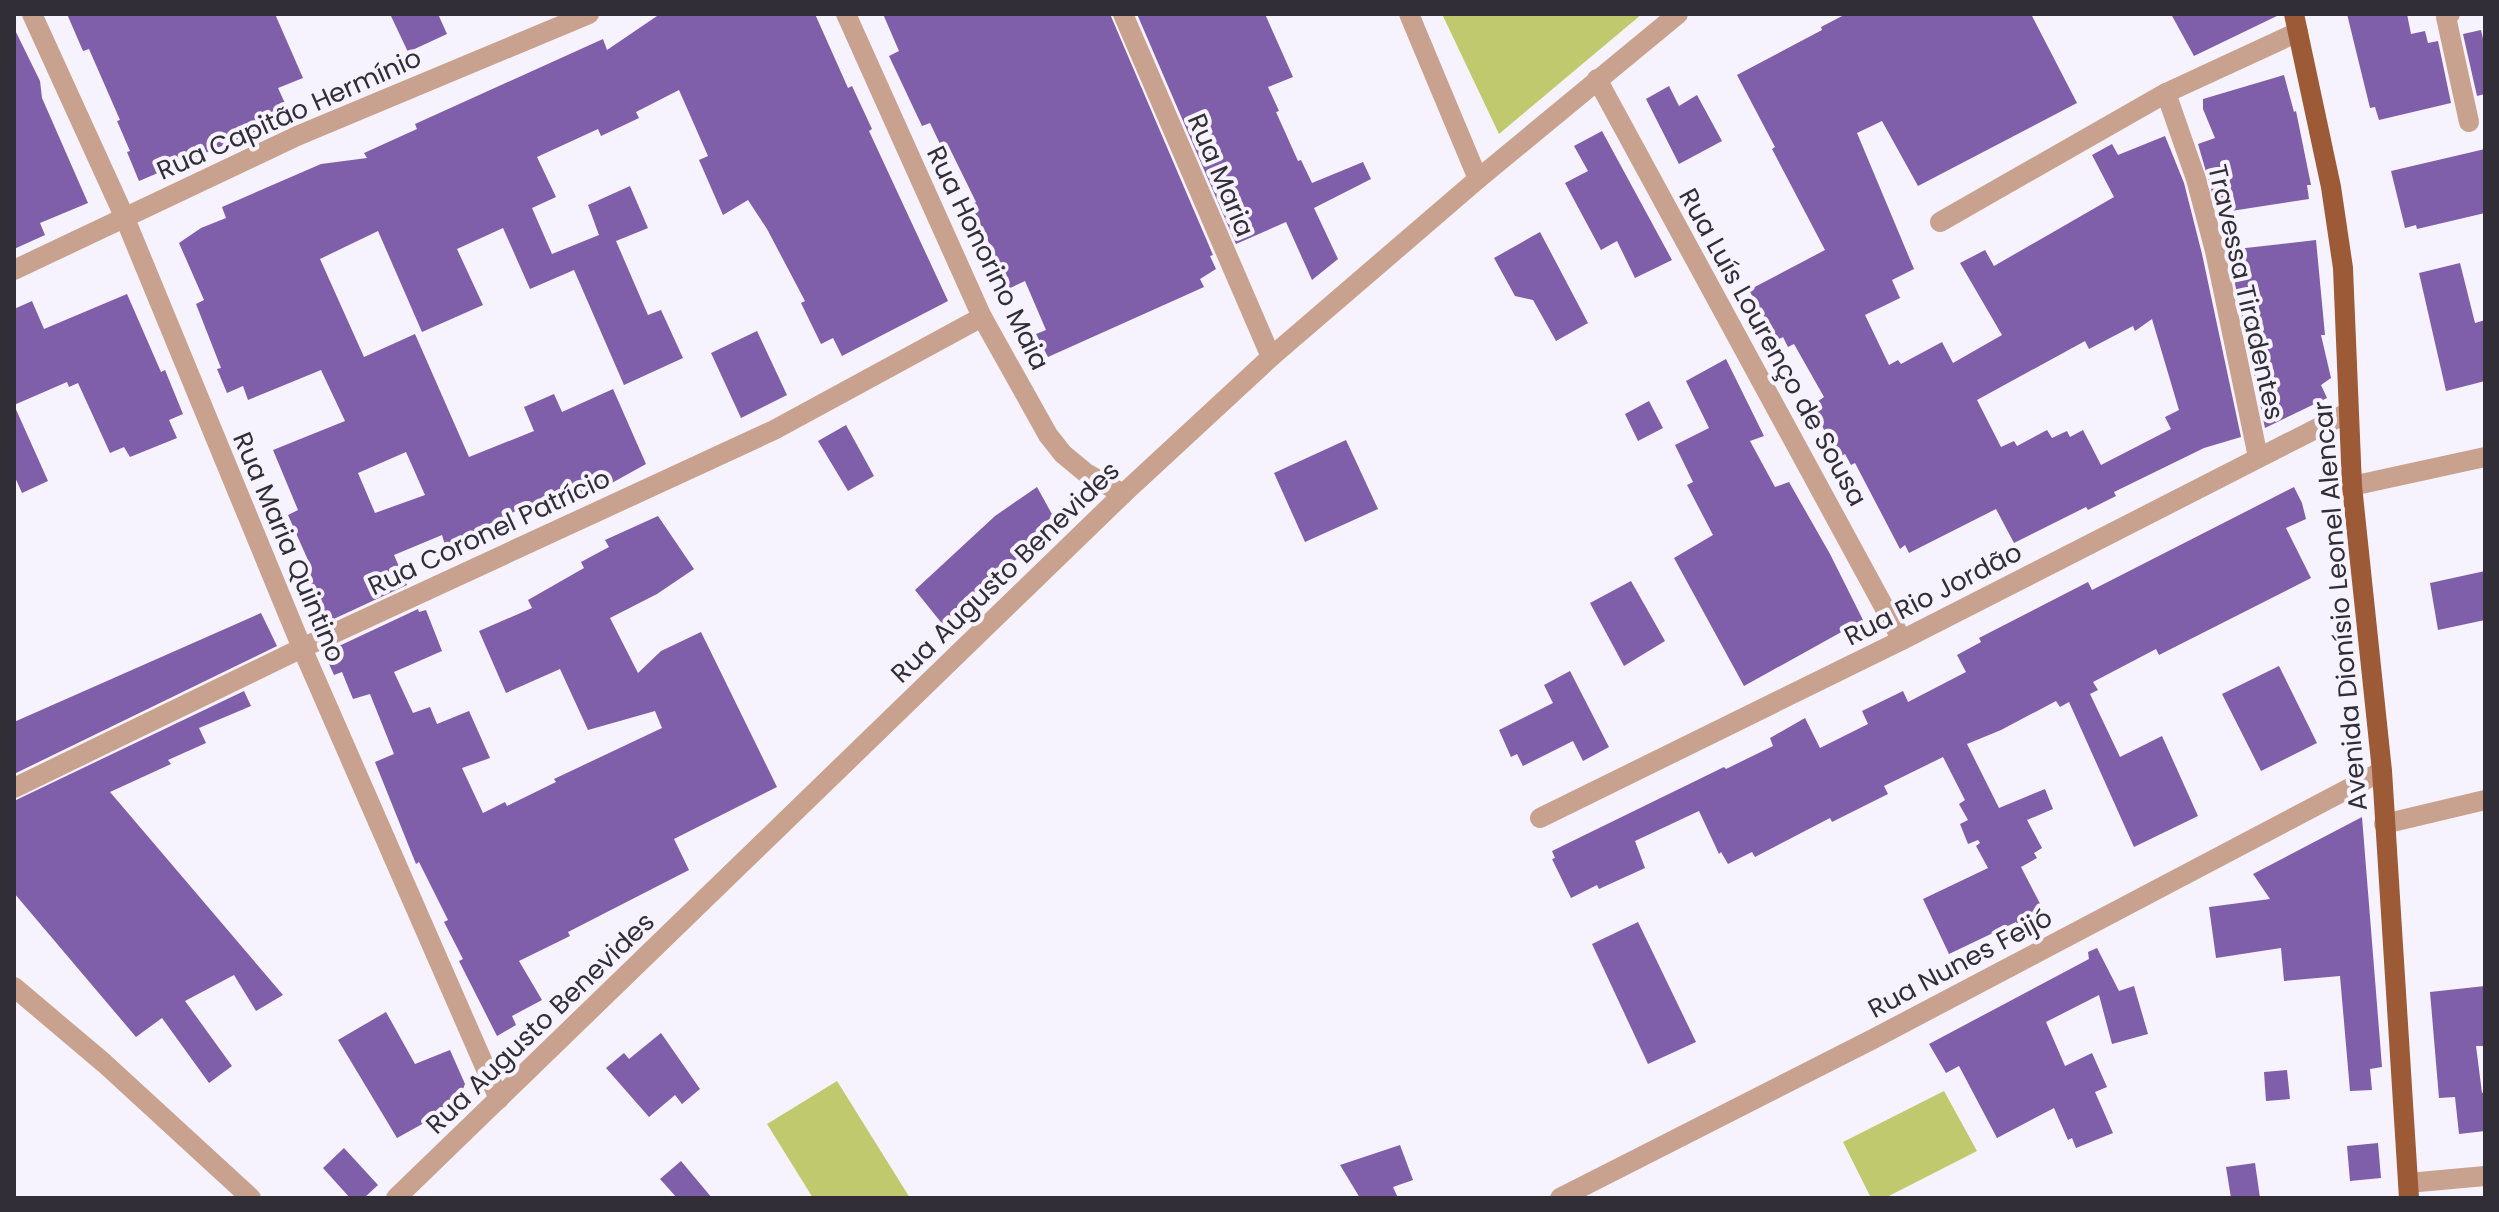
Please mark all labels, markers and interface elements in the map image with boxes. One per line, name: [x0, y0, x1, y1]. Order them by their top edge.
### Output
street label: Rua Capitão Hermínio: [151, 39, 427, 189]
street label: Rua Maria: [1179, 108, 1263, 242]
street label: Rua Honorino Maia: [918, 140, 1058, 376]
street label: Travessa Tiradentes: [2199, 161, 2293, 423]
street label: Rua Luís Lourenço de Sousa: [1670, 182, 1876, 512]
street label: Avenida Dionísio Leonel Alencar: [2304, 400, 2376, 812]
street label: Rua Maria Quintino: [224, 426, 354, 668]
street label: Rua Augusto Benevides: [883, 453, 1127, 691]
street label: Rua Coronel Patrício: [362, 460, 616, 604]
street label: Rua Rio Jordão: [1838, 534, 2028, 654]
street label: Rua Nunes Feijó: [1862, 899, 2058, 1027]
street label: Rua Augusto Benevides: [418, 904, 662, 1142]

